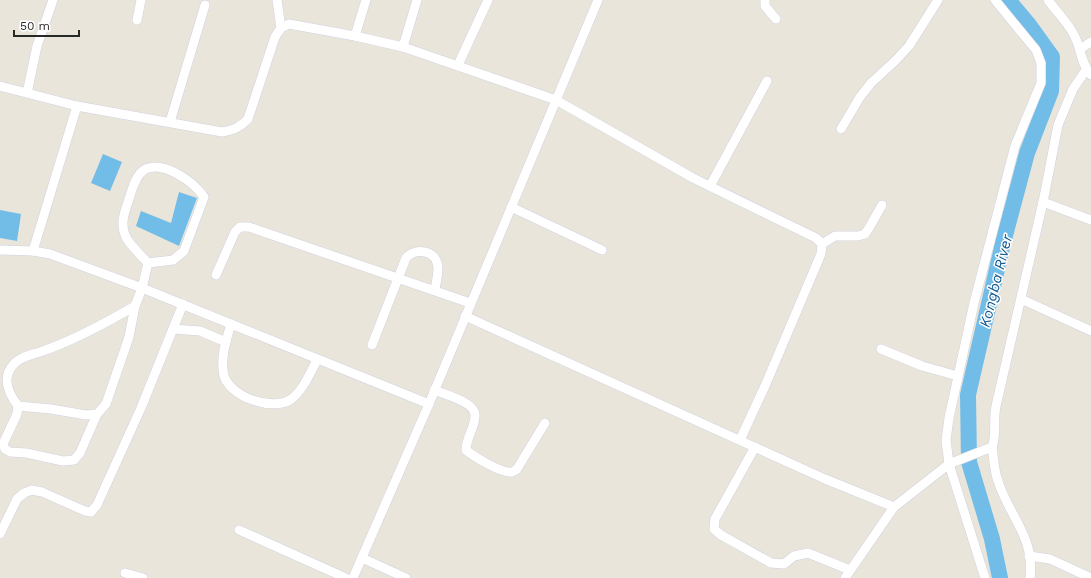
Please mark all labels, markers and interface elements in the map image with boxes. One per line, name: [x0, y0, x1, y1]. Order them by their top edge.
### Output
scale bar: [14, 12, 79, 38]
text: 50 m: [20, 19, 50, 33]
water label: Kongba River: [976, 232, 1017, 329]

